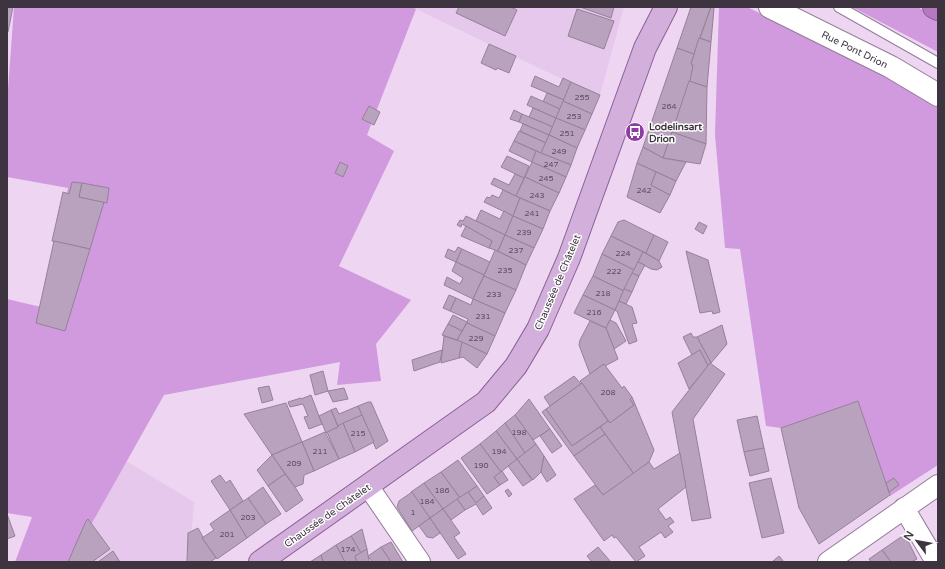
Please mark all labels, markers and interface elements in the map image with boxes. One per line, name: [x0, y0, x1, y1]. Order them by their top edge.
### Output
street label: Rue Pont Drion: [819, 29, 890, 71]
house number: 255: [574, 93, 590, 102]
house number: 264: [661, 102, 677, 111]
house number: 253: [566, 112, 582, 121]
bus stop icon: Lodelinsart Drion: [624, 121, 646, 143]
place label: Lodelinsart Drion: [649, 121, 702, 145]
house number: 251: [559, 129, 575, 138]
house number: 249: [551, 147, 567, 156]
house number: 247: [543, 160, 559, 169]
house number: 245: [538, 174, 554, 183]
house number: 242: [636, 186, 652, 195]
house number: 243: [529, 191, 545, 200]
house number: 241: [524, 209, 540, 218]
house number: 239: [516, 228, 532, 237]
street label: Chaussée de Châtelet: [532, 233, 584, 332]
house number: 237: [508, 246, 524, 255]
house number: 224: [615, 249, 631, 258]
house number: 235: [497, 266, 513, 275]
house number: 222: [606, 267, 622, 276]
house number: 218: [595, 289, 611, 298]
house number: 233: [486, 290, 502, 299]
house number: 216: [586, 308, 602, 317]
house number: 231: [475, 312, 491, 321]
house number: 229: [468, 334, 484, 343]
house number: 208: [600, 388, 616, 397]
house number: 198: [511, 428, 527, 437]
house number: 215: [350, 429, 366, 438]
house number: 211: [312, 447, 328, 456]
house number: 194: [491, 447, 507, 456]
house number: 209: [286, 459, 302, 468]
house number: 190: [473, 461, 489, 470]
street label: Chaussée de Châtelet: [282, 481, 373, 550]
house number: 186: [434, 486, 450, 495]
house number: 184: [419, 497, 435, 506]
house number: 1: [410, 508, 416, 517]
house number: 203: [240, 513, 256, 522]
north arrow: [897, 521, 937, 561]
text: N: [901, 529, 917, 543]
house number: 201: [219, 530, 235, 539]
house number: 174: [340, 545, 356, 554]

